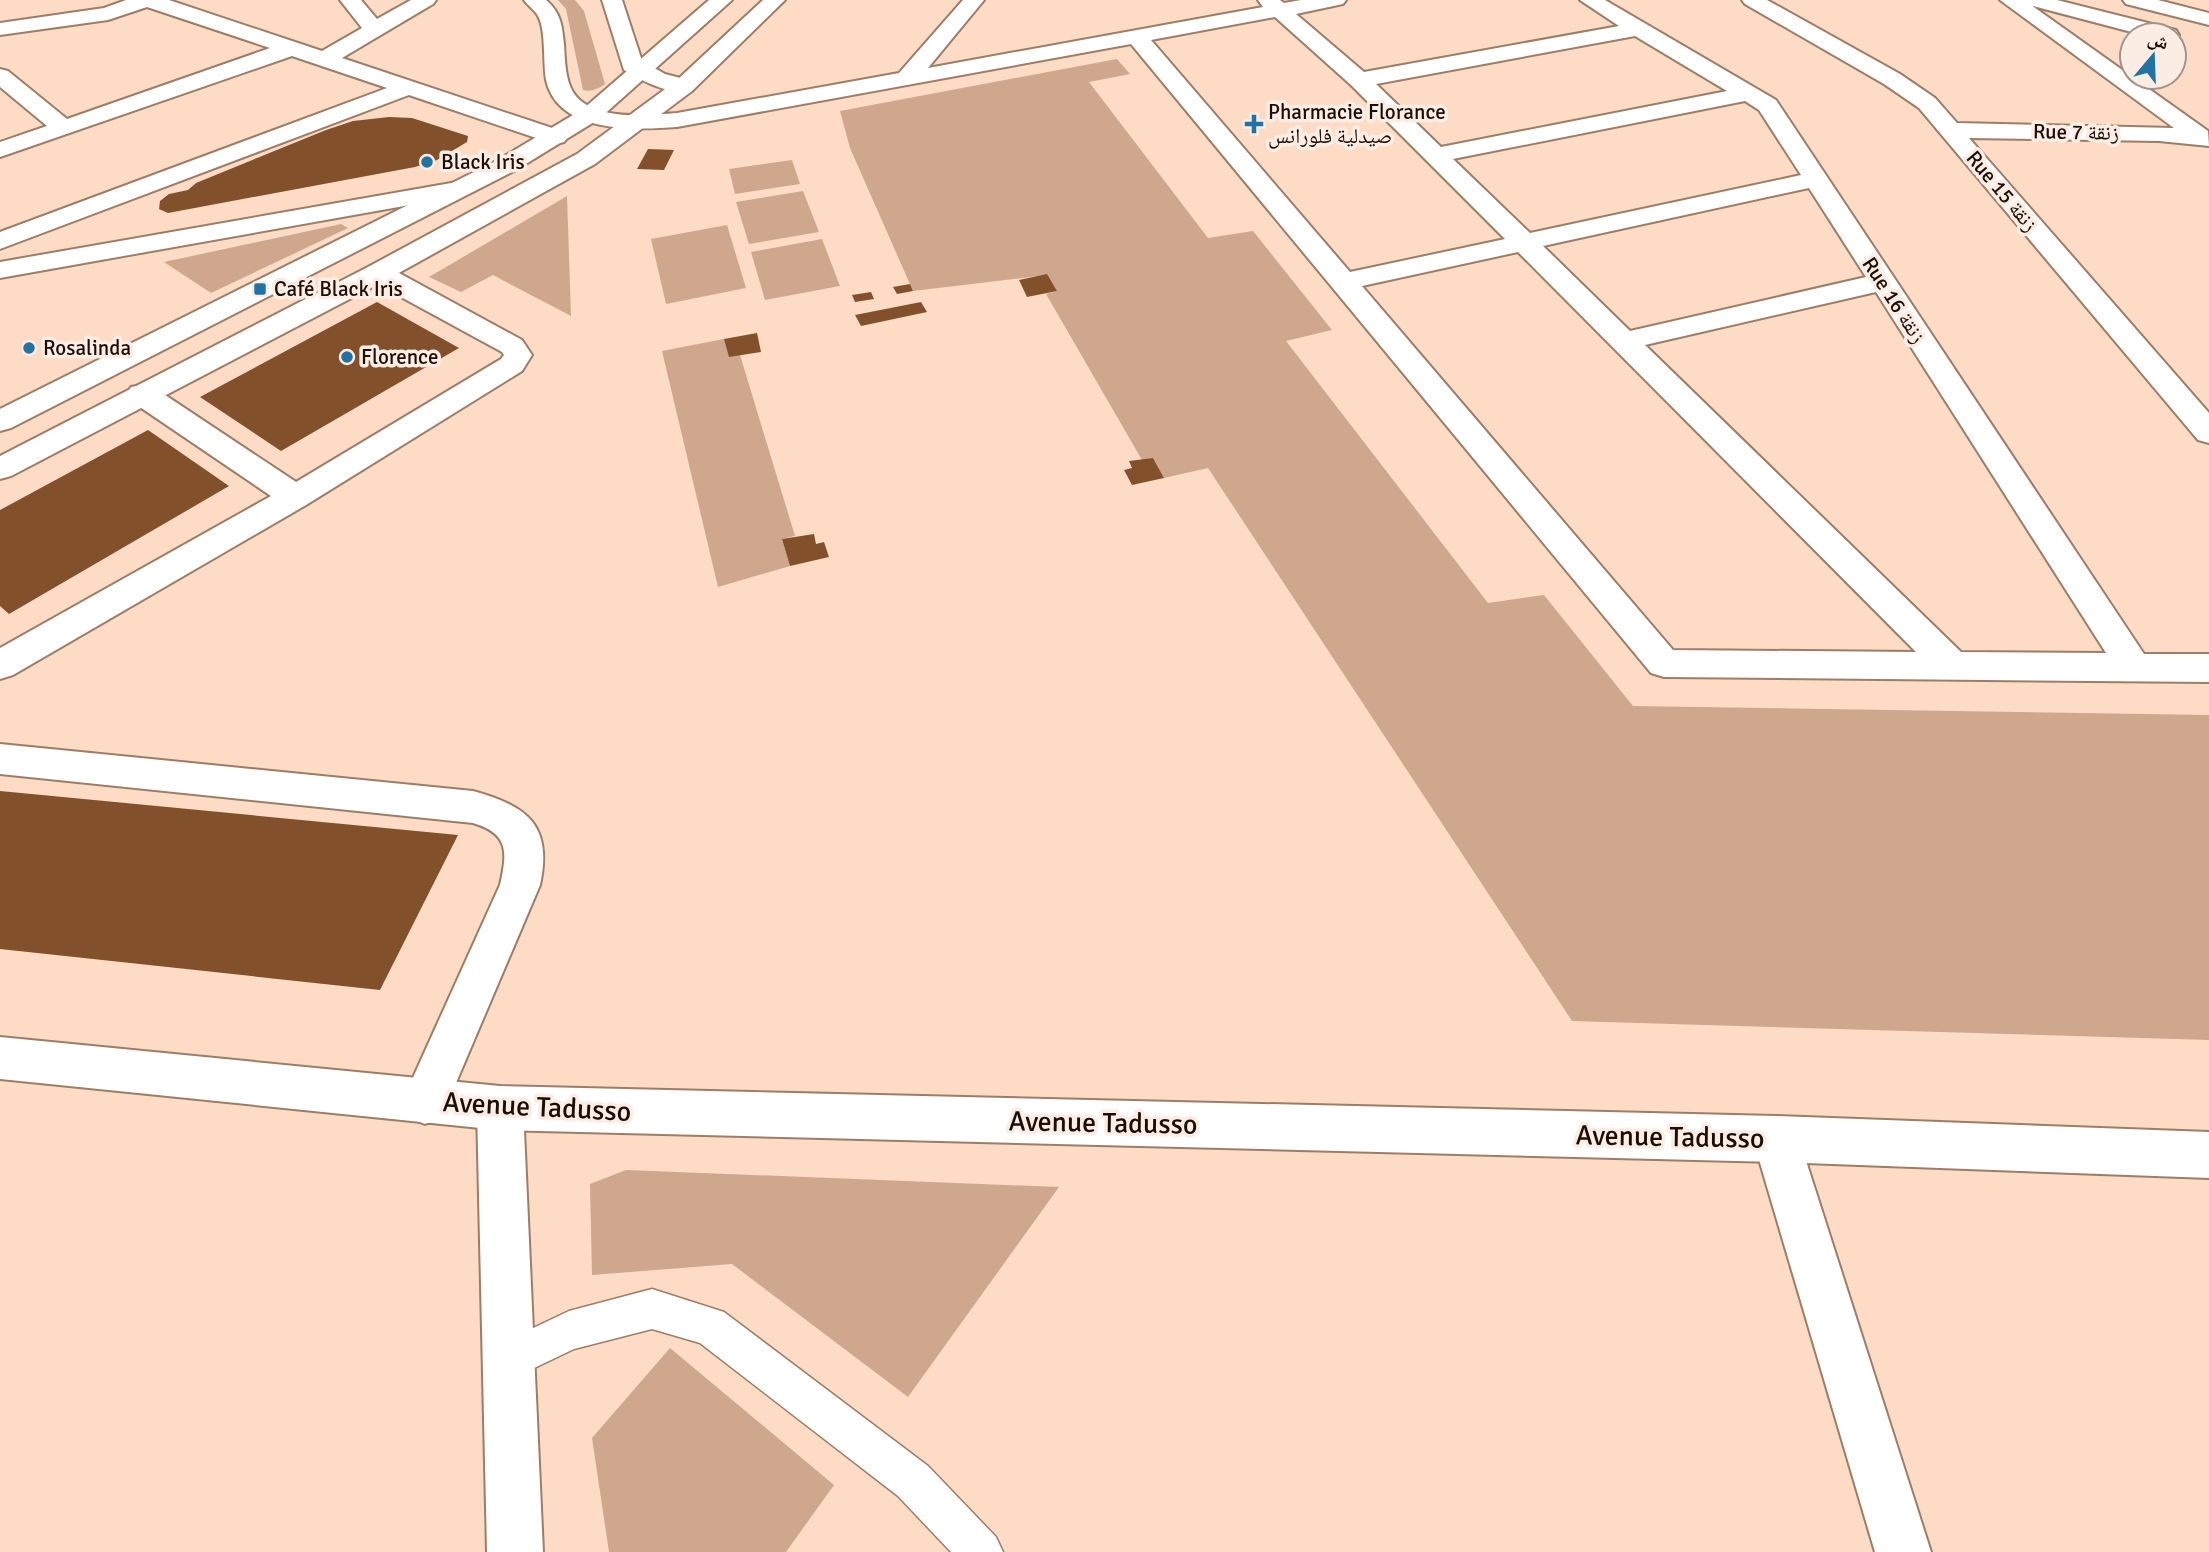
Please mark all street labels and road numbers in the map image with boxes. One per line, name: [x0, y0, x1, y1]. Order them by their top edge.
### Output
street label: Rue 7 زنقة: [2033, 118, 2119, 146]
street label: Rue 15 زنقة: [1961, 145, 2043, 237]
street label: Rue 16 زنقة: [1857, 252, 1931, 348]
street label: Avenue Tadusso: [442, 1085, 632, 1129]
street label: Avenue Tadusso: [1008, 1104, 1198, 1142]
street label: Avenue Tadusso: [1575, 1118, 1765, 1156]

